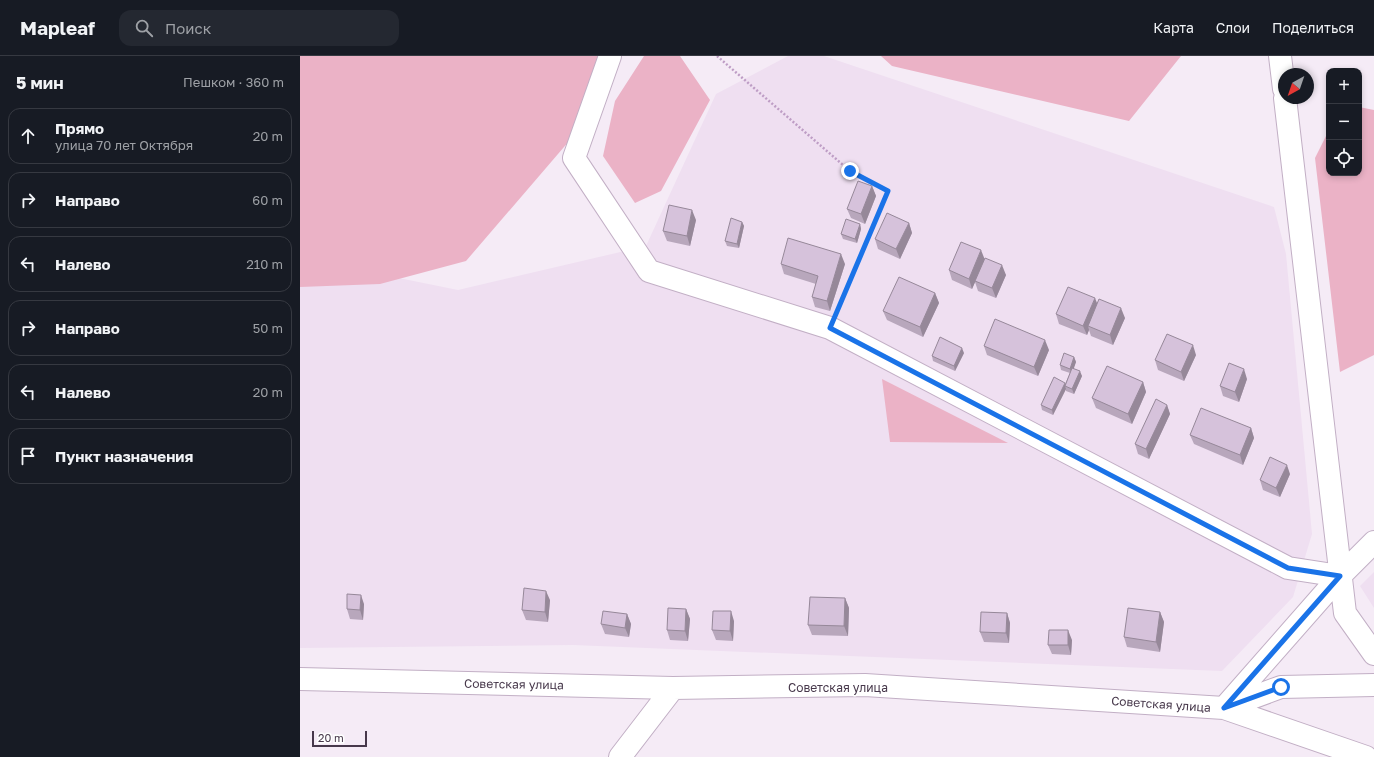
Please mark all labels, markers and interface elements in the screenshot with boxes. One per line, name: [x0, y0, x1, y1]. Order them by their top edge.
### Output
search box: [119, 10, 399, 46]
text: Mapleaf: [20, 16, 95, 39]
icon: search: [133, 17, 155, 39]
text: Поиск: [165, 19, 211, 37]
text: Карта: [1153, 19, 1194, 36]
text: Слои: [1216, 19, 1250, 36]
text: Поделиться: [1272, 19, 1354, 36]
north arrow: [1278, 68, 1314, 104]
map controls: [1326, 68, 1362, 176]
button: +: [1326, 68, 1362, 104]
text: 5 мин: [16, 72, 64, 93]
text: Пешком · 360 m: [183, 74, 284, 90]
button: −: [1326, 104, 1362, 140]
text: Прямо: [55, 119, 104, 137]
icon: ahead: [17, 125, 39, 147]
text: 20 m: [253, 128, 283, 144]
text: улица 70 лет Октября: [55, 137, 193, 153]
button: locate: [1326, 140, 1362, 176]
route end: [841, 162, 859, 180]
icon: right: [17, 189, 39, 211]
text: Направо: [55, 191, 120, 209]
text: 60 m: [252, 192, 283, 208]
icon: left: [17, 253, 39, 275]
text: Налево: [55, 255, 111, 273]
text: 210 m: [246, 256, 283, 272]
icon: right: [17, 317, 39, 339]
text: Направо: [55, 319, 120, 337]
text: 50 m: [253, 320, 283, 336]
icon: left: [17, 381, 39, 403]
text: Налево: [55, 383, 111, 401]
text: 20 m: [253, 384, 283, 400]
icon: arrive: [17, 445, 39, 467]
text: Пункт назначения: [55, 447, 193, 465]
street label: Советская улица: [464, 676, 564, 692]
route start: [1272, 678, 1290, 696]
street label: Советская улица: [788, 680, 888, 695]
street label: Советская улица: [1111, 693, 1211, 715]
scale bar: [312, 729, 367, 748]
text: 20 m: [318, 731, 344, 744]

